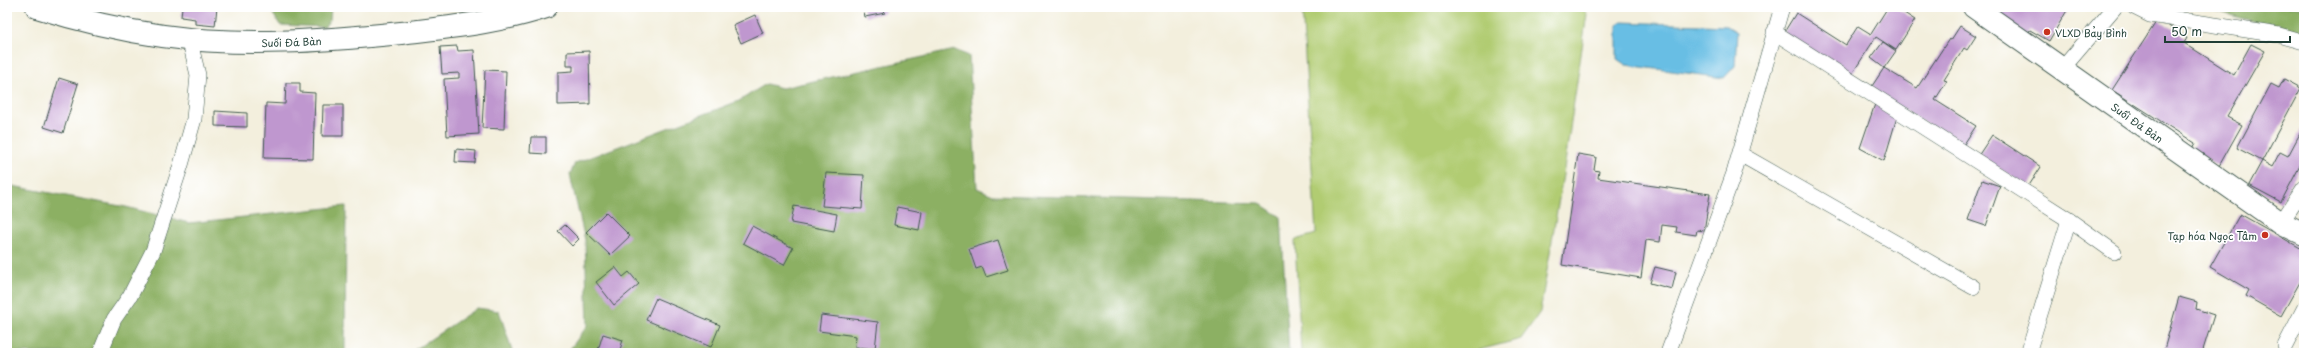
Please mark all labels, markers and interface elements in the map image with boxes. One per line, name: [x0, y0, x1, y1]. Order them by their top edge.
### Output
scale bar: [2165, 18, 2290, 44]
text: 50 m: [2171, 22, 2202, 40]
place label: VLXD Bảy Bình: [2055, 25, 2127, 41]
marker: VLXD Bảy Bình: [2042, 27, 2052, 37]
street label: Suối Đá Bàn: [261, 32, 322, 49]
street label: Suối Đá Bàn: [2109, 99, 2167, 146]
place label: Tạp hóa Ngọc Tâm: [2167, 228, 2257, 243]
marker: Tạp hóa Ngọc Tâm: [2260, 230, 2270, 240]

